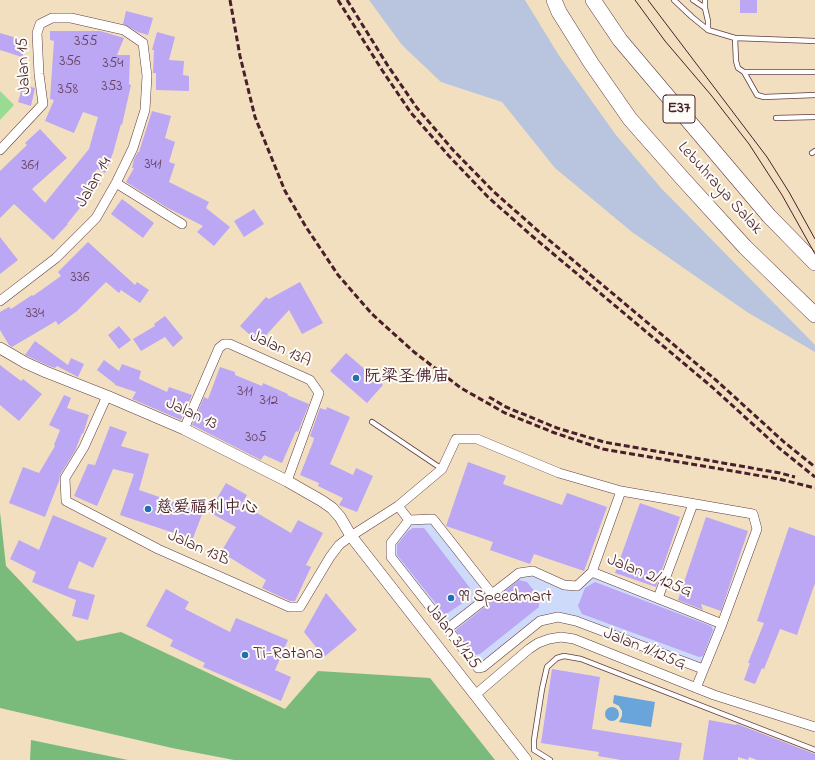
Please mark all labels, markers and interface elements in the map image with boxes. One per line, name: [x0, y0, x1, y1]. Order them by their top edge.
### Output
house number: 355: [74, 34, 98, 52]
street label: Jalan 15: [13, 37, 37, 95]
house number: 356: [59, 54, 81, 72]
house number: 354: [103, 56, 123, 74]
house number: 353: [102, 79, 122, 97]
house number: 358: [58, 82, 78, 100]
road number: E37: [663, 95, 695, 123]
street label: Lebuhraya Salak: [672, 139, 766, 239]
street label: Jalan 14: [73, 154, 117, 212]
house number: 341: [144, 157, 162, 175]
house number: 361: [21, 158, 39, 176]
house number: 336: [71, 270, 89, 288]
house number: 334: [26, 306, 44, 324]
street label: Jalan 13A: [246, 327, 314, 373]
place label: 阮梁圣佛庙: [364, 368, 449, 388]
marker: 阮梁圣佛庙: [351, 373, 361, 383]
house number: 311: [237, 384, 253, 402]
house number: 312: [260, 393, 278, 411]
street label: Jalan 13: [162, 394, 220, 436]
house number: 305: [245, 430, 267, 448]
place label: 慈爱福利中心: [156, 499, 258, 519]
marker: 慈爱福利中心: [143, 504, 153, 514]
street label: Jalan 13B: [164, 526, 232, 572]
street label: Jalan 2/125G: [603, 551, 695, 603]
place label: 99 Speedmart: [459, 588, 552, 608]
marker: 99 Speedmart: [446, 593, 456, 603]
street label: Jalan 3/125: [420, 600, 484, 674]
street label: Jalan 1/125G: [600, 624, 688, 676]
place label: Ti-Ratana: [253, 645, 323, 665]
marker: Ti-Ratana: [240, 650, 250, 660]

